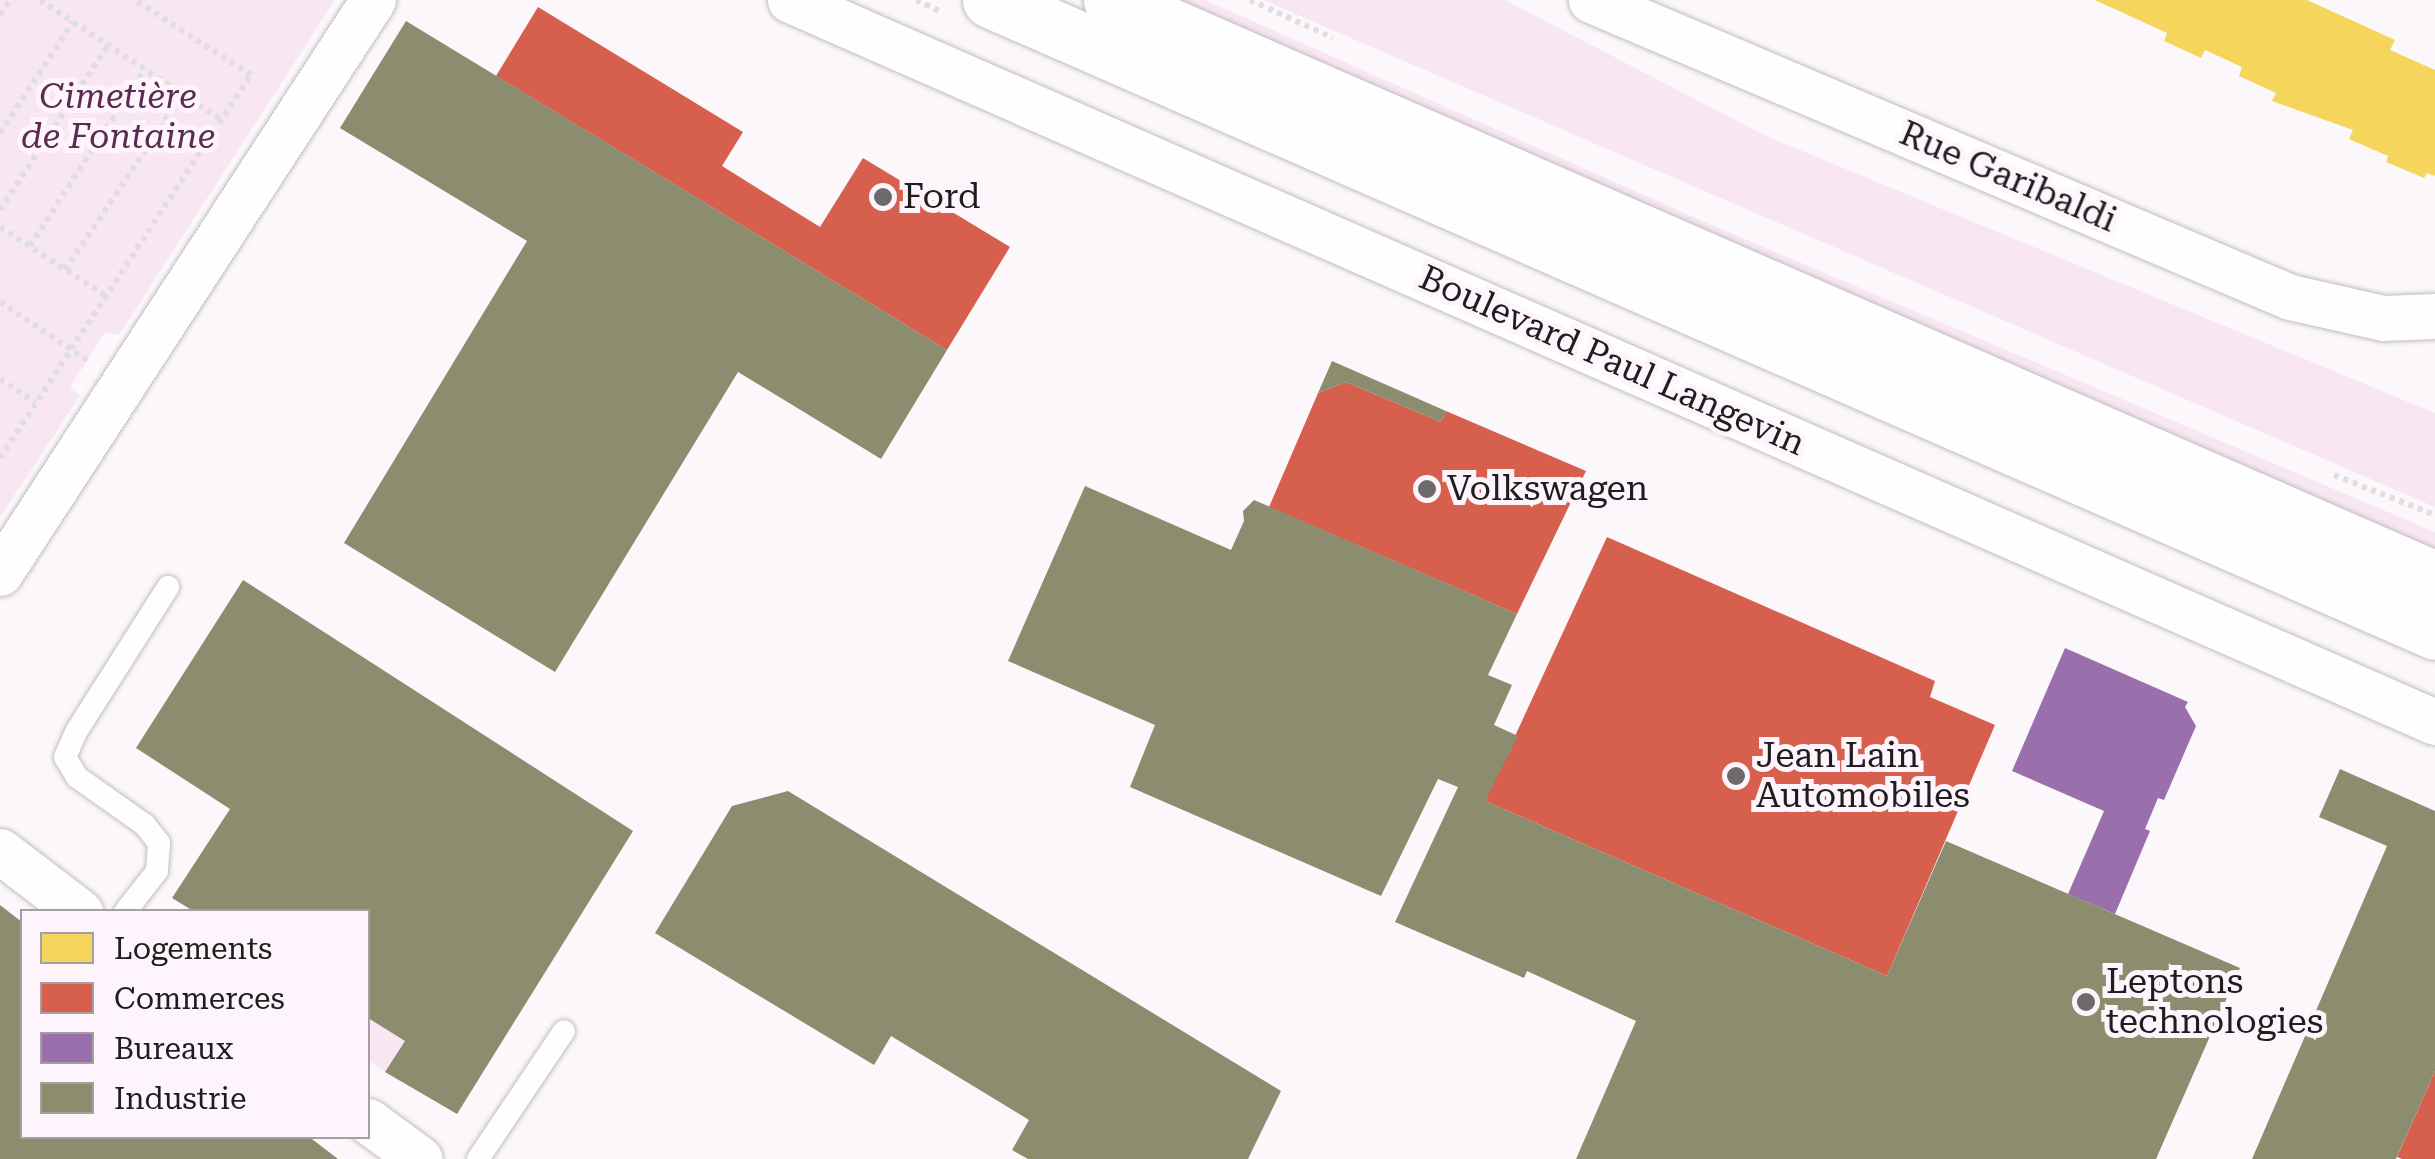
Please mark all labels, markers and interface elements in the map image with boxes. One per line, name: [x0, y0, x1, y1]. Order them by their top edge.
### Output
park label: Cimetière de Fontaine: [21, 76, 215, 158]
street label: Rue Garibaldi: [1893, 112, 2123, 242]
place label: Ford: [903, 176, 980, 218]
marker: Ford: [872, 186, 894, 208]
street label: Boulevard Paul Langevin: [1413, 257, 1811, 465]
place label: Volkswagen: [1447, 468, 1648, 510]
marker: Volkswagen: [1416, 478, 1438, 500]
place label: Jean Lain Automobiles: [1756, 735, 1970, 817]
marker: Jean Lain Automobiles: [1725, 765, 1747, 787]
legend: [20, 909, 370, 1139]
text: Logements: [114, 931, 272, 966]
place label: Leptons technologies: [2106, 961, 2323, 1043]
text: Commerces: [114, 981, 285, 1016]
marker: Leptons technologies: [2075, 991, 2097, 1013]
text: Bureaux: [114, 1031, 233, 1066]
text: Industrie: [114, 1081, 246, 1116]

